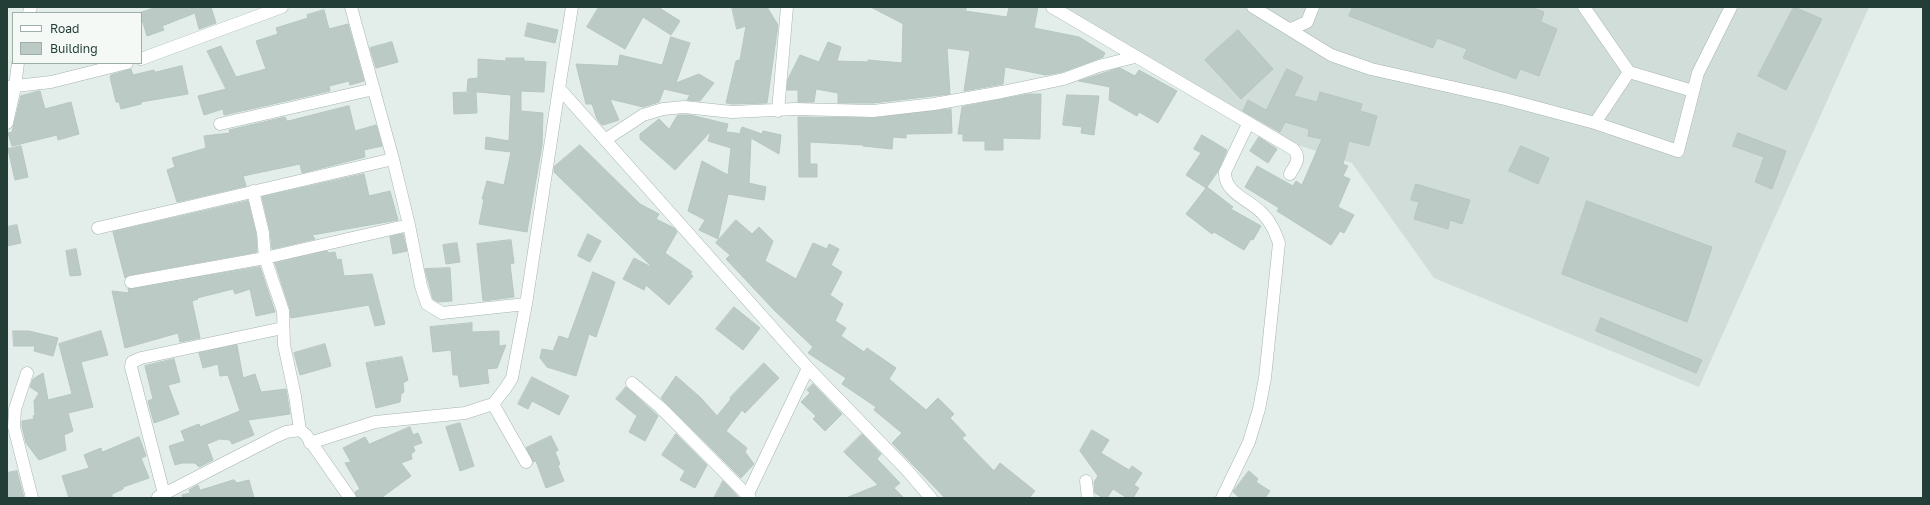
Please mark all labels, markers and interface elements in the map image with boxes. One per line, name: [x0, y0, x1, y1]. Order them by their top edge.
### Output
legend: [12, 12, 142, 64]
text: Road: [50, 21, 79, 36]
text: Building: [50, 41, 98, 56]

